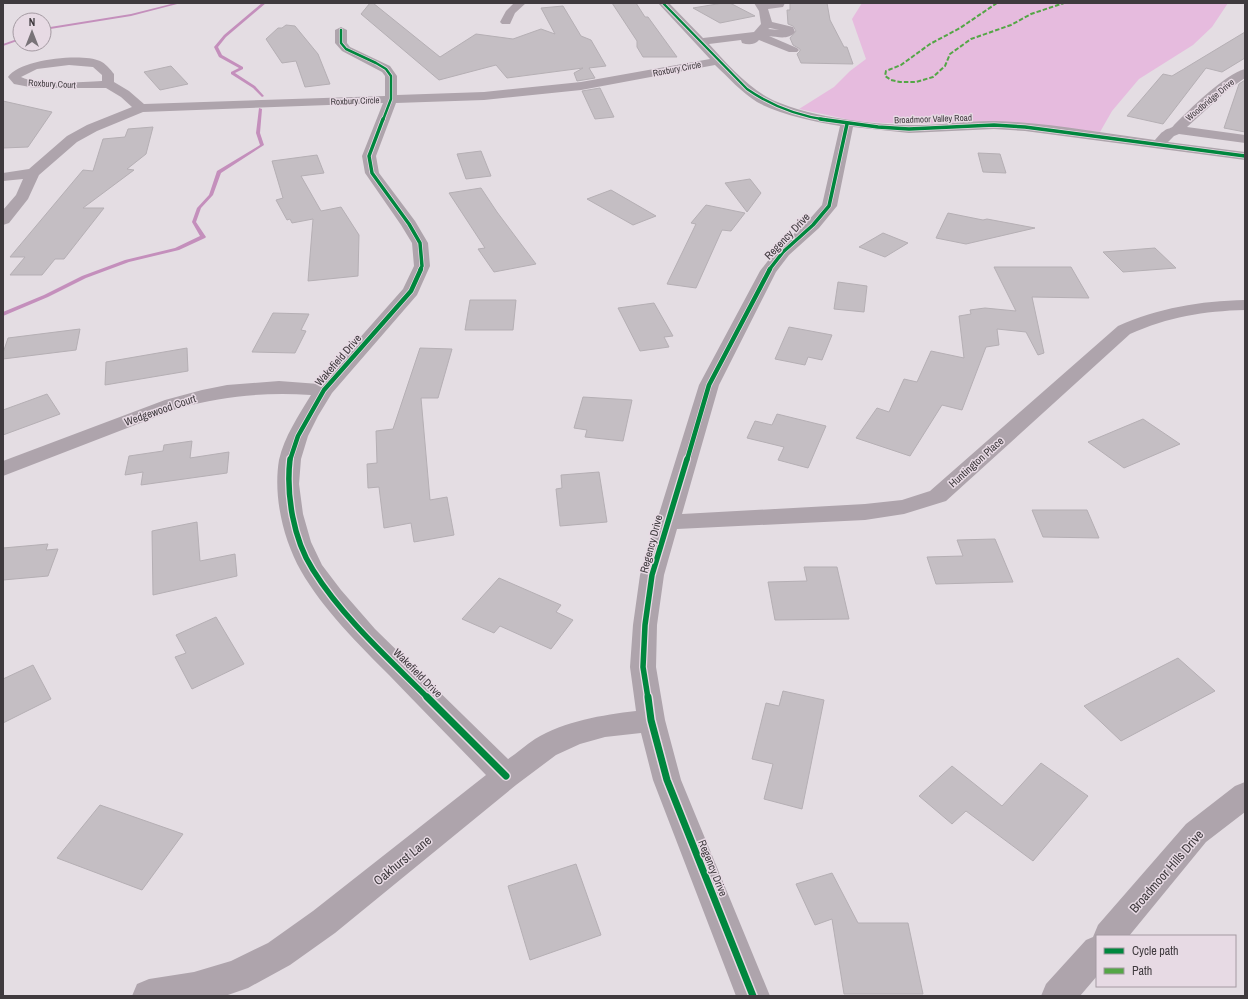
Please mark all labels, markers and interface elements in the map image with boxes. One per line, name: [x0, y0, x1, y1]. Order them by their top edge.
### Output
north arrow: [12, 12, 52, 52]
text: N: [29, 15, 35, 29]
street label: Roxbury Circle: [652, 58, 702, 80]
street label: Woodbridge Drive: [1183, 76, 1237, 124]
street label: Roxbury Court: [28, 77, 76, 91]
street label: Roxbury Circle: [330, 94, 380, 108]
street label: Broadmoor Valley Road: [894, 112, 972, 126]
street label: Regency Drive: [761, 210, 813, 262]
street label: Wakefield Drive: [312, 331, 364, 389]
street label: Wedgewood Court: [122, 391, 198, 429]
street label: Huntington Place: [946, 434, 1006, 490]
street label: Regency Drive: [637, 513, 665, 575]
street label: Wakefield Drive: [390, 645, 446, 701]
street label: Broadmoor Hills Drive: [1126, 826, 1207, 916]
street label: Oakhurst Lane: [370, 832, 435, 889]
street label: Regency Drive: [695, 838, 731, 898]
legend: [1096, 935, 1236, 987]
text: Cycle path: [1132, 943, 1179, 959]
text: Path: [1132, 963, 1152, 979]

